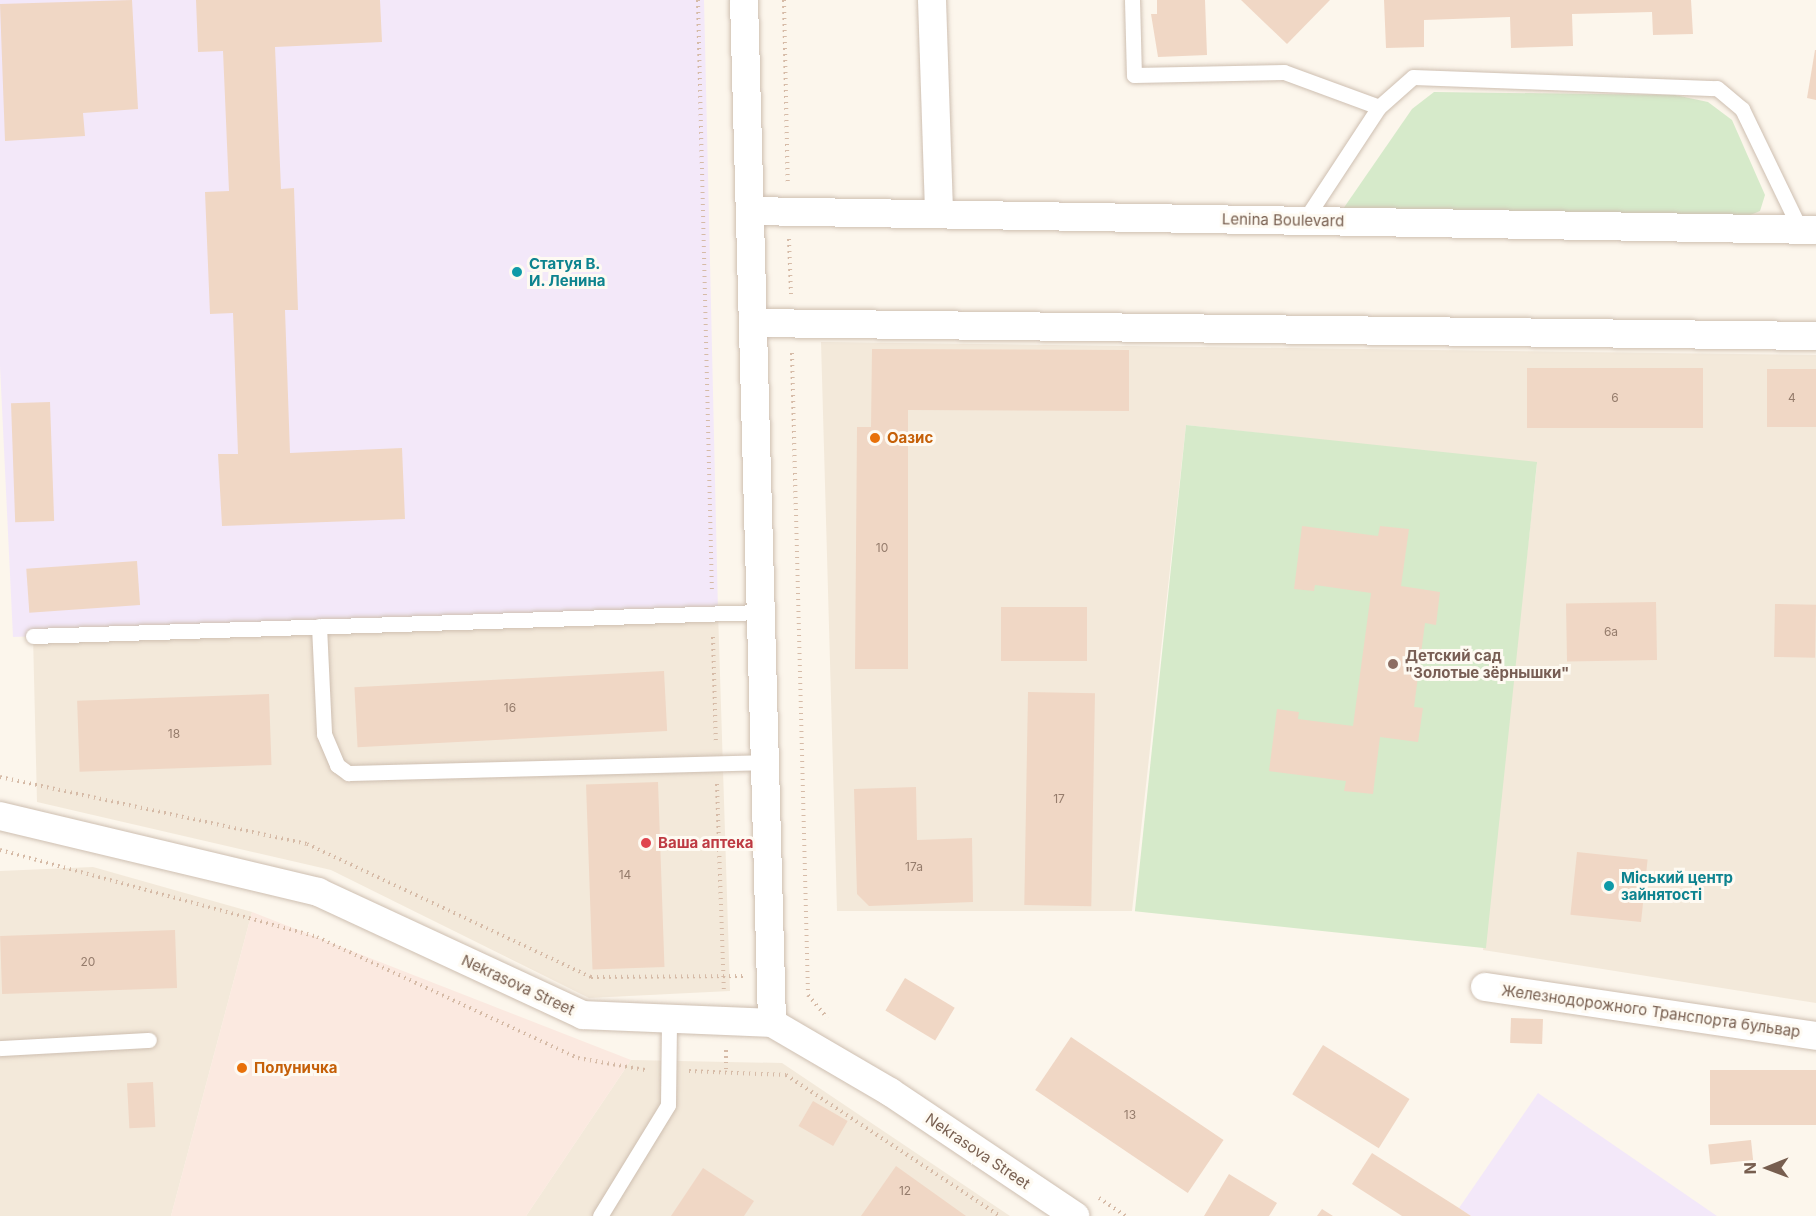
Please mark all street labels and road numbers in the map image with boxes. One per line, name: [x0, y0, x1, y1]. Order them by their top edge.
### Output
street label: Lenina Boulevard: [1222, 210, 1344, 230]
street label: Nekrasova Street: [459, 951, 577, 1019]
street label: Железнодорожного Транспорта бульвар: [1500, 981, 1802, 1041]
street label: Nekrasova Street: [922, 1109, 1034, 1193]

